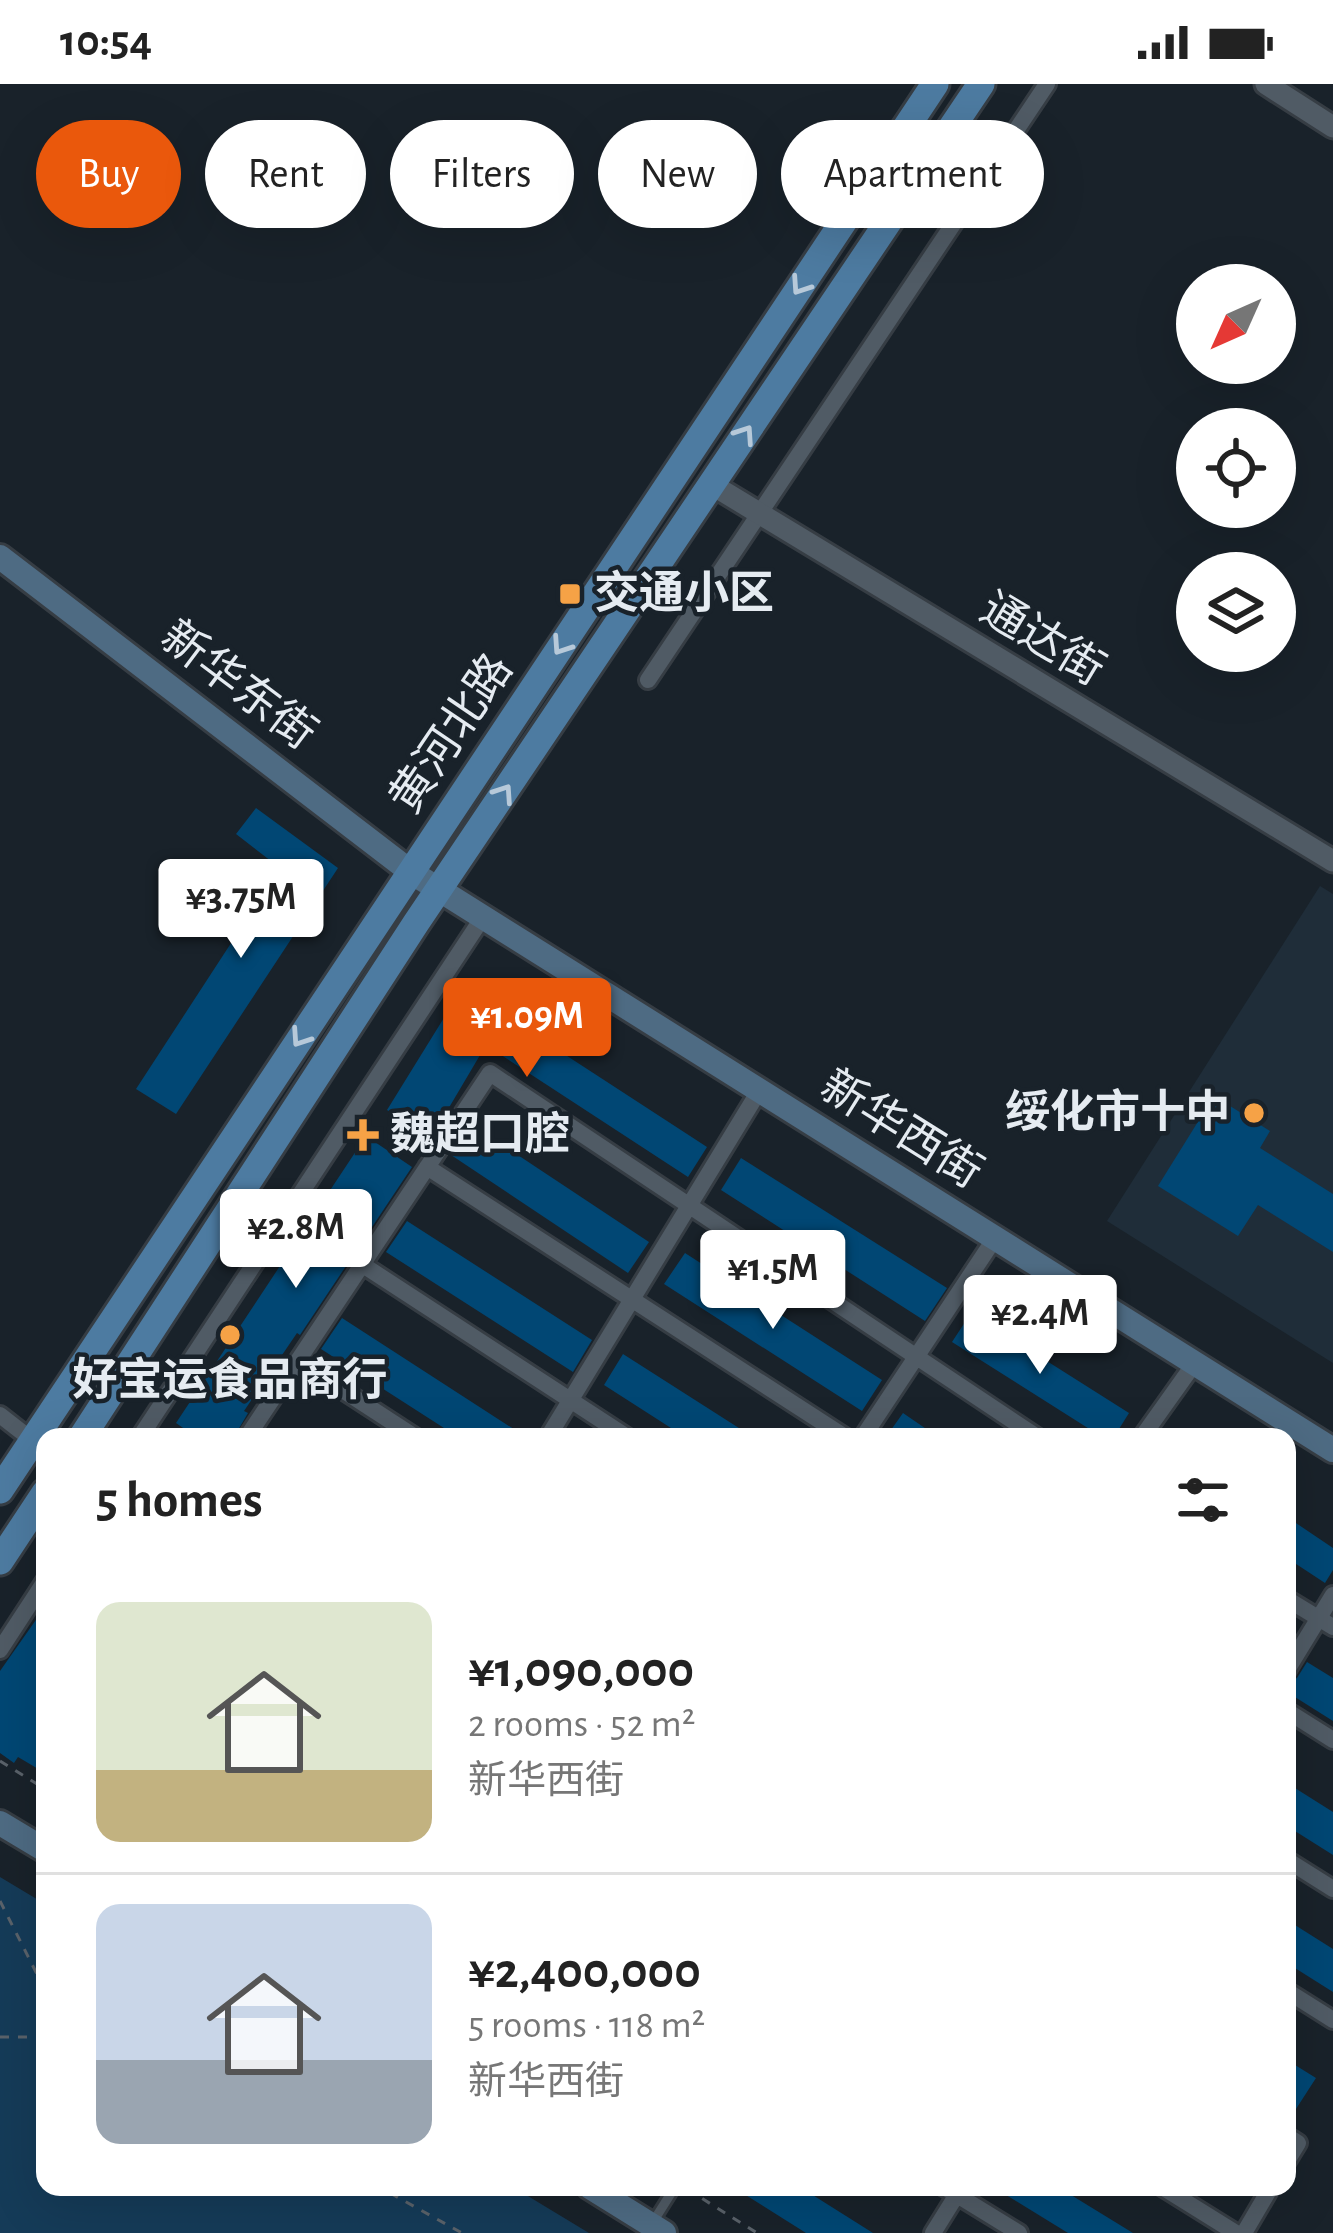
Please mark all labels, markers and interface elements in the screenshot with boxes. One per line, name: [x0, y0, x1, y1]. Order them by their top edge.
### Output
text: 10:54: [60, 19, 152, 64]
chip: Buy: [36, 120, 181, 228]
chip: Rent: [205, 120, 366, 228]
chip: Filters: [390, 120, 574, 228]
chip: New: [598, 120, 757, 228]
chip: Apartment: [781, 120, 1044, 228]
north arrow: [1176, 264, 1296, 384]
map controls: [1176, 264, 1296, 672]
one-way arrow: [792, 273, 814, 295]
button: locate: [1176, 408, 1296, 528]
one-way arrow: [731, 425, 753, 447]
button: layers: [1176, 552, 1296, 672]
place label: 交通小区: [594, 569, 774, 617]
marker: 交通小区: [557, 581, 583, 607]
street label: 通达街: [973, 584, 1112, 694]
street label: 新华东街: [153, 611, 325, 758]
one-way arrow: [553, 633, 575, 655]
street label: 黄河北路: [381, 646, 521, 821]
one-way arrow: [490, 784, 512, 806]
pin: ¥3.75M: [143, 859, 339, 961]
text: ¥3.75M: [185, 878, 297, 917]
pin: ¥1.09M: [429, 978, 625, 1080]
text: ¥1.09M: [470, 997, 584, 1036]
one-way arrow: [292, 1025, 314, 1047]
street label: 新华西街: [813, 1062, 990, 1197]
place label: 绥化市十中: [1005, 1088, 1230, 1136]
marker: 绥化市十中: [1241, 1100, 1267, 1126]
place label: 魏超口腔: [390, 1110, 570, 1158]
marker: 魏超口腔: [347, 1119, 379, 1151]
pin: ¥2.8M: [212, 1189, 380, 1291]
text: ¥2.8M: [247, 1208, 345, 1247]
pin: ¥1.5M: [689, 1230, 857, 1332]
text: ¥1.5M: [727, 1249, 819, 1288]
pin: ¥2.4M: [956, 1275, 1124, 1377]
text: ¥2.4M: [991, 1294, 1089, 1333]
marker: 好宝运食品商行: [217, 1322, 243, 1348]
place label: 好宝运食品商行: [72, 1356, 388, 1404]
icon: filters: [1170, 1467, 1236, 1533]
text: 5 homes: [96, 1475, 263, 1526]
text: ¥1,090,000: [468, 1645, 694, 1696]
icon: home: [192, 1650, 336, 1794]
text: 2 rooms · 52 m²: [468, 1705, 695, 1744]
text: 新华西街: [468, 1762, 624, 1801]
text: ¥2,400,000: [468, 1946, 701, 1997]
icon: home: [192, 1952, 336, 2096]
text: 5 rooms · 118 m²: [468, 2006, 705, 2045]
text: 新华西街: [468, 2063, 624, 2102]

